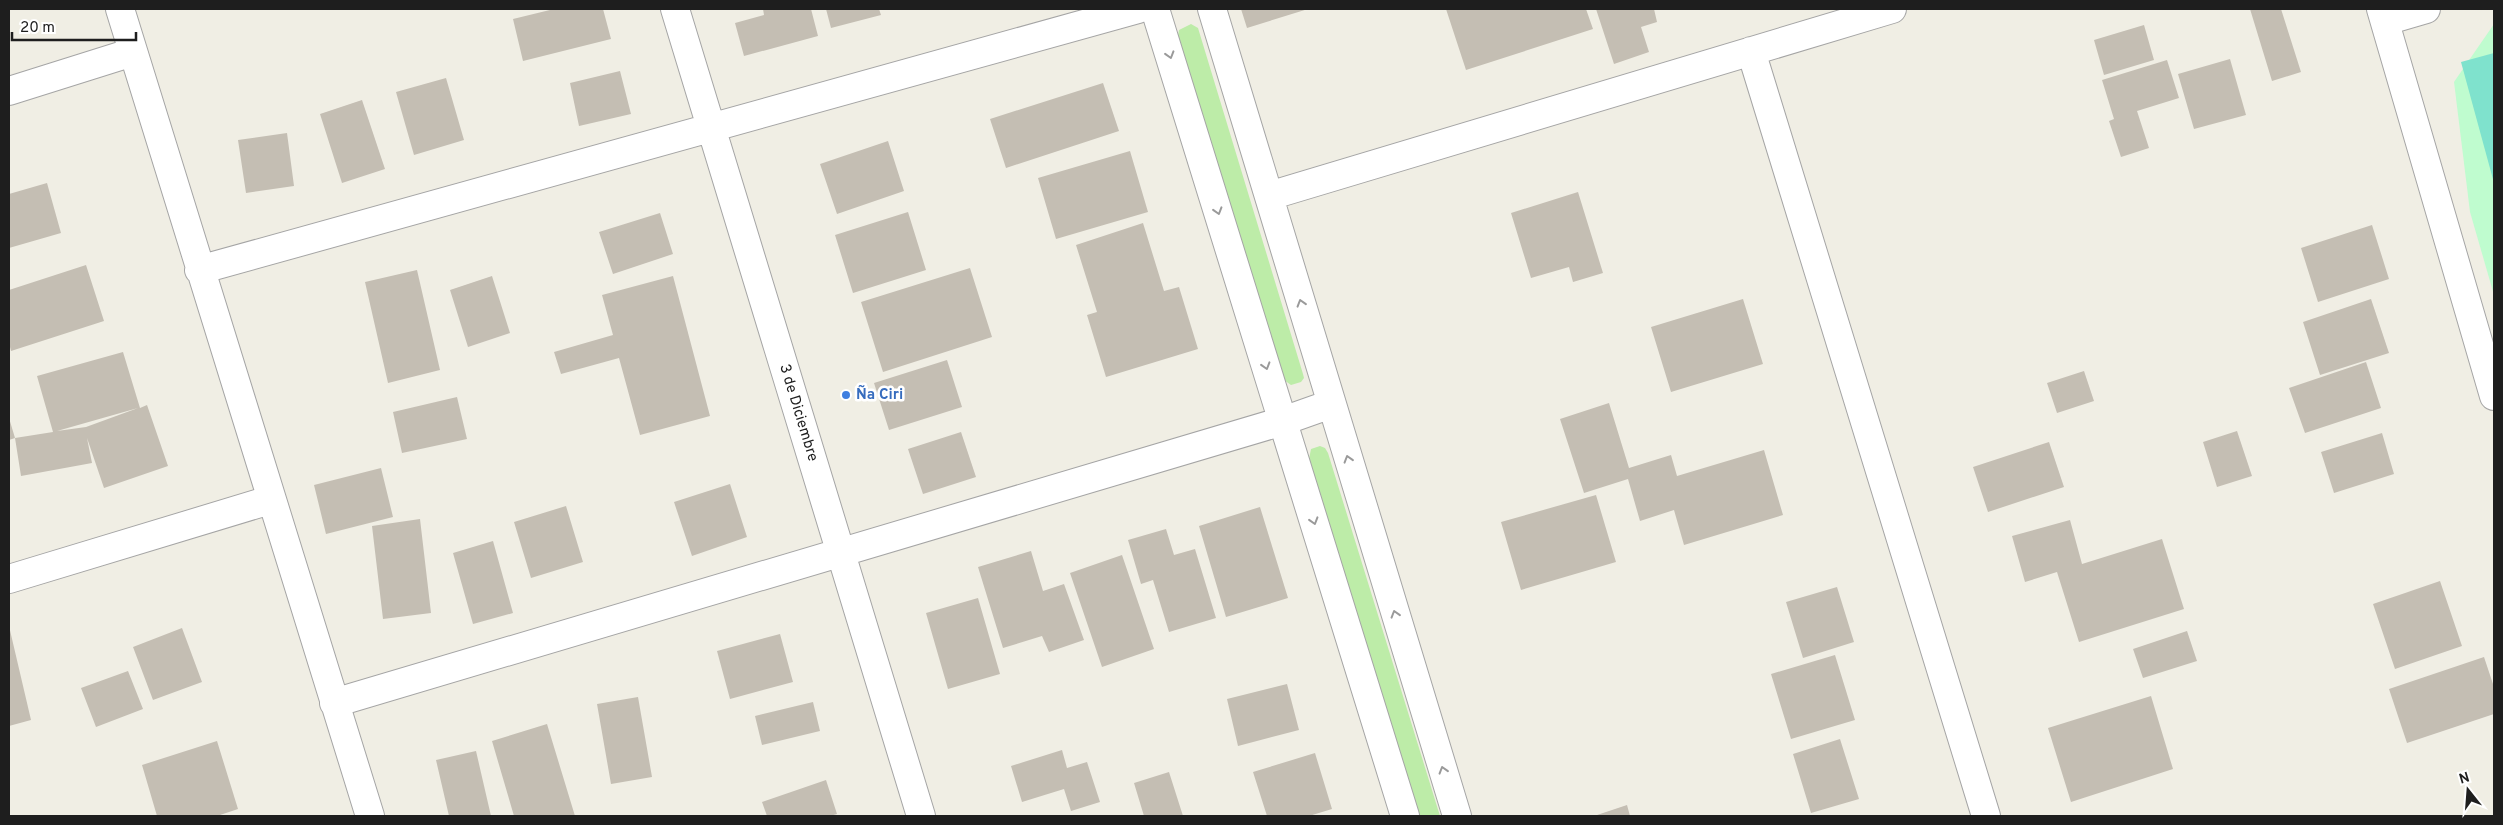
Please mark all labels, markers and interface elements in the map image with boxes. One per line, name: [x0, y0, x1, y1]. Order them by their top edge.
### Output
scale bar: [12, 10, 136, 42]
text: 20 m: [20, 19, 55, 38]
one-way arrow: [1164, 51, 1174, 59]
one-way arrow: [1212, 206, 1222, 214]
one-way arrow: [1296, 300, 1306, 308]
one-way arrow: [1260, 361, 1270, 370]
street label: 3 de Diciembre: [774, 362, 822, 464]
place label: Ña Ciri: [856, 384, 903, 405]
marker: Ña Ciri: [840, 389, 852, 401]
one-way arrow: [1344, 455, 1354, 463]
one-way arrow: [1308, 516, 1318, 525]
one-way arrow: [1391, 610, 1401, 619]
north arrow: [2443, 765, 2493, 815]
one-way arrow: [1438, 766, 1448, 774]
text: N: [2457, 769, 2472, 789]

